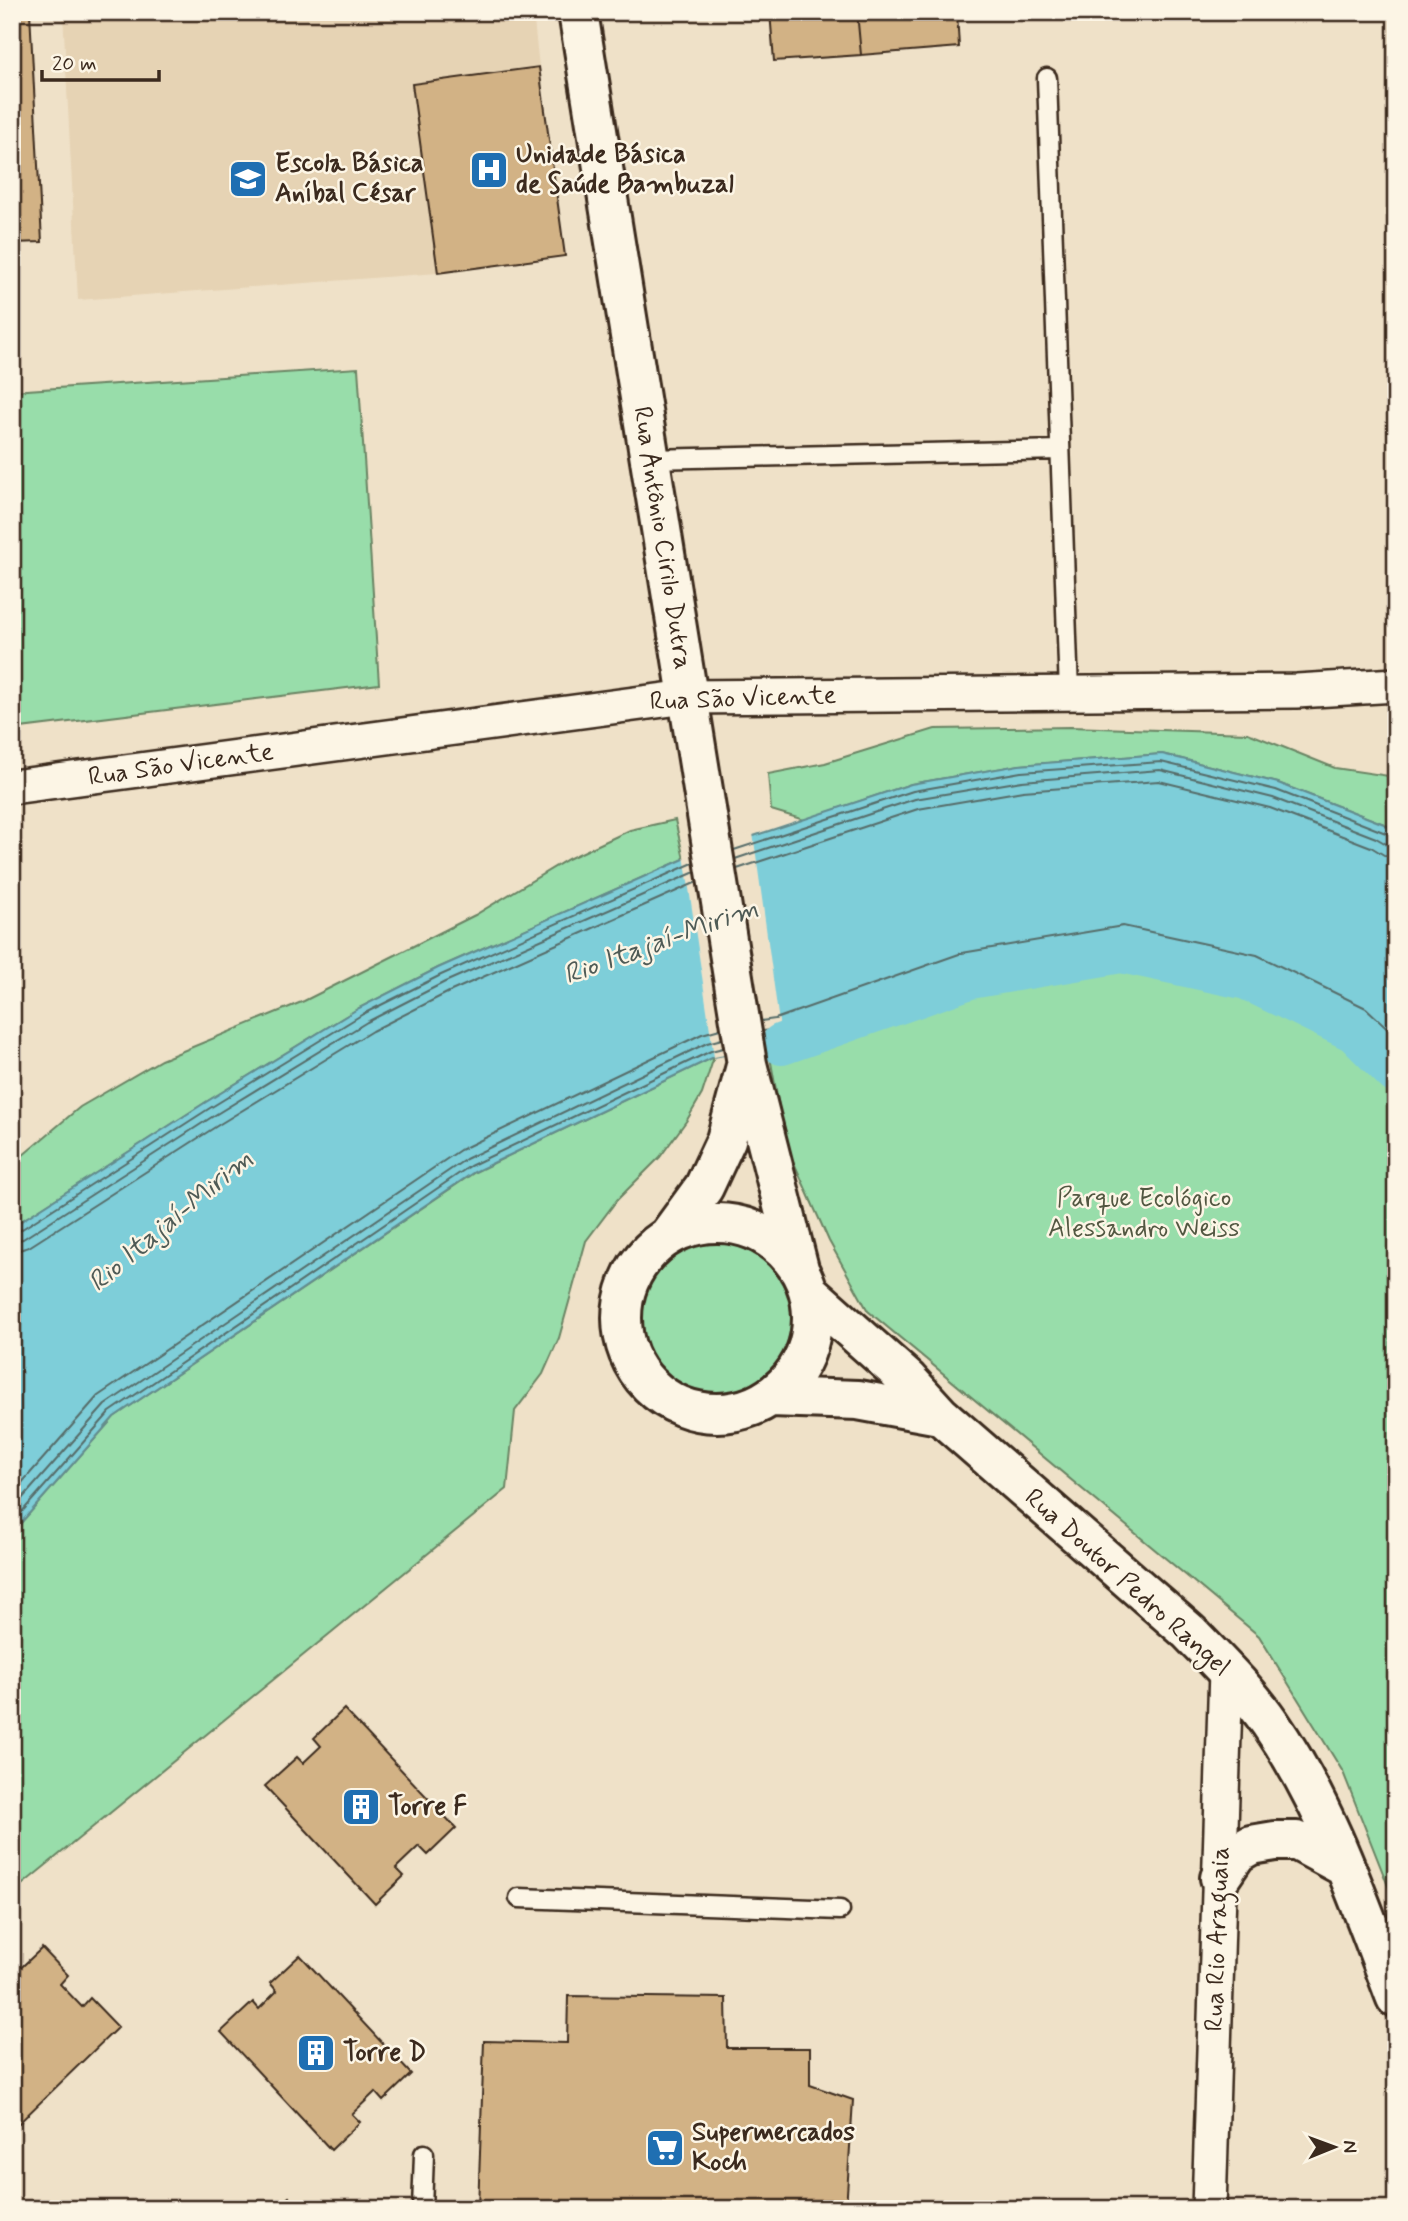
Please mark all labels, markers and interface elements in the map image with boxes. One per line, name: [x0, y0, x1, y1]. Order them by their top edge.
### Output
scale bar: [42, 38, 159, 82]
text: 20 m: [52, 50, 97, 78]
place label: Unidade Básica de Saúde Bambuzal: [516, 138, 734, 202]
place label: Escola Básica Aníbal César: [275, 147, 424, 211]
hospital icon: Unidade Básica de Saúde Bambuzal: [468, 149, 510, 191]
school or university icon: Escola Básica Aníbal César: [227, 158, 269, 200]
street label: Rua Antônio Cirilo Dutra: [624, 404, 700, 672]
street label: Rua São Vicente: [649, 679, 837, 719]
street label: Rua São Vicente: [86, 735, 276, 795]
water label: Rio Itajaí-Mirim: [559, 890, 763, 994]
water label: Rio Itajaí-Mirim: [81, 1141, 261, 1301]
park label: Parque Ecológico Alessandro Weiss: [1048, 1182, 1240, 1246]
street label: Rua Doutor Pedro Rangel: [1015, 1481, 1237, 1686]
building icon: Torre F: [340, 1786, 382, 1828]
place label: Torre F: [388, 1790, 467, 1824]
street label: Rua Rio Araguaia: [1198, 1846, 1241, 2032]
building icon: Torre D: [295, 2032, 337, 2074]
place label: Torre D: [343, 2036, 426, 2070]
north arrow: [1300, 2112, 1370, 2182]
place label: Supermercados Koch: [692, 2116, 855, 2180]
supermarket icon: Supermercados Koch: [644, 2127, 686, 2169]
text: N: [1337, 2140, 1362, 2153]

